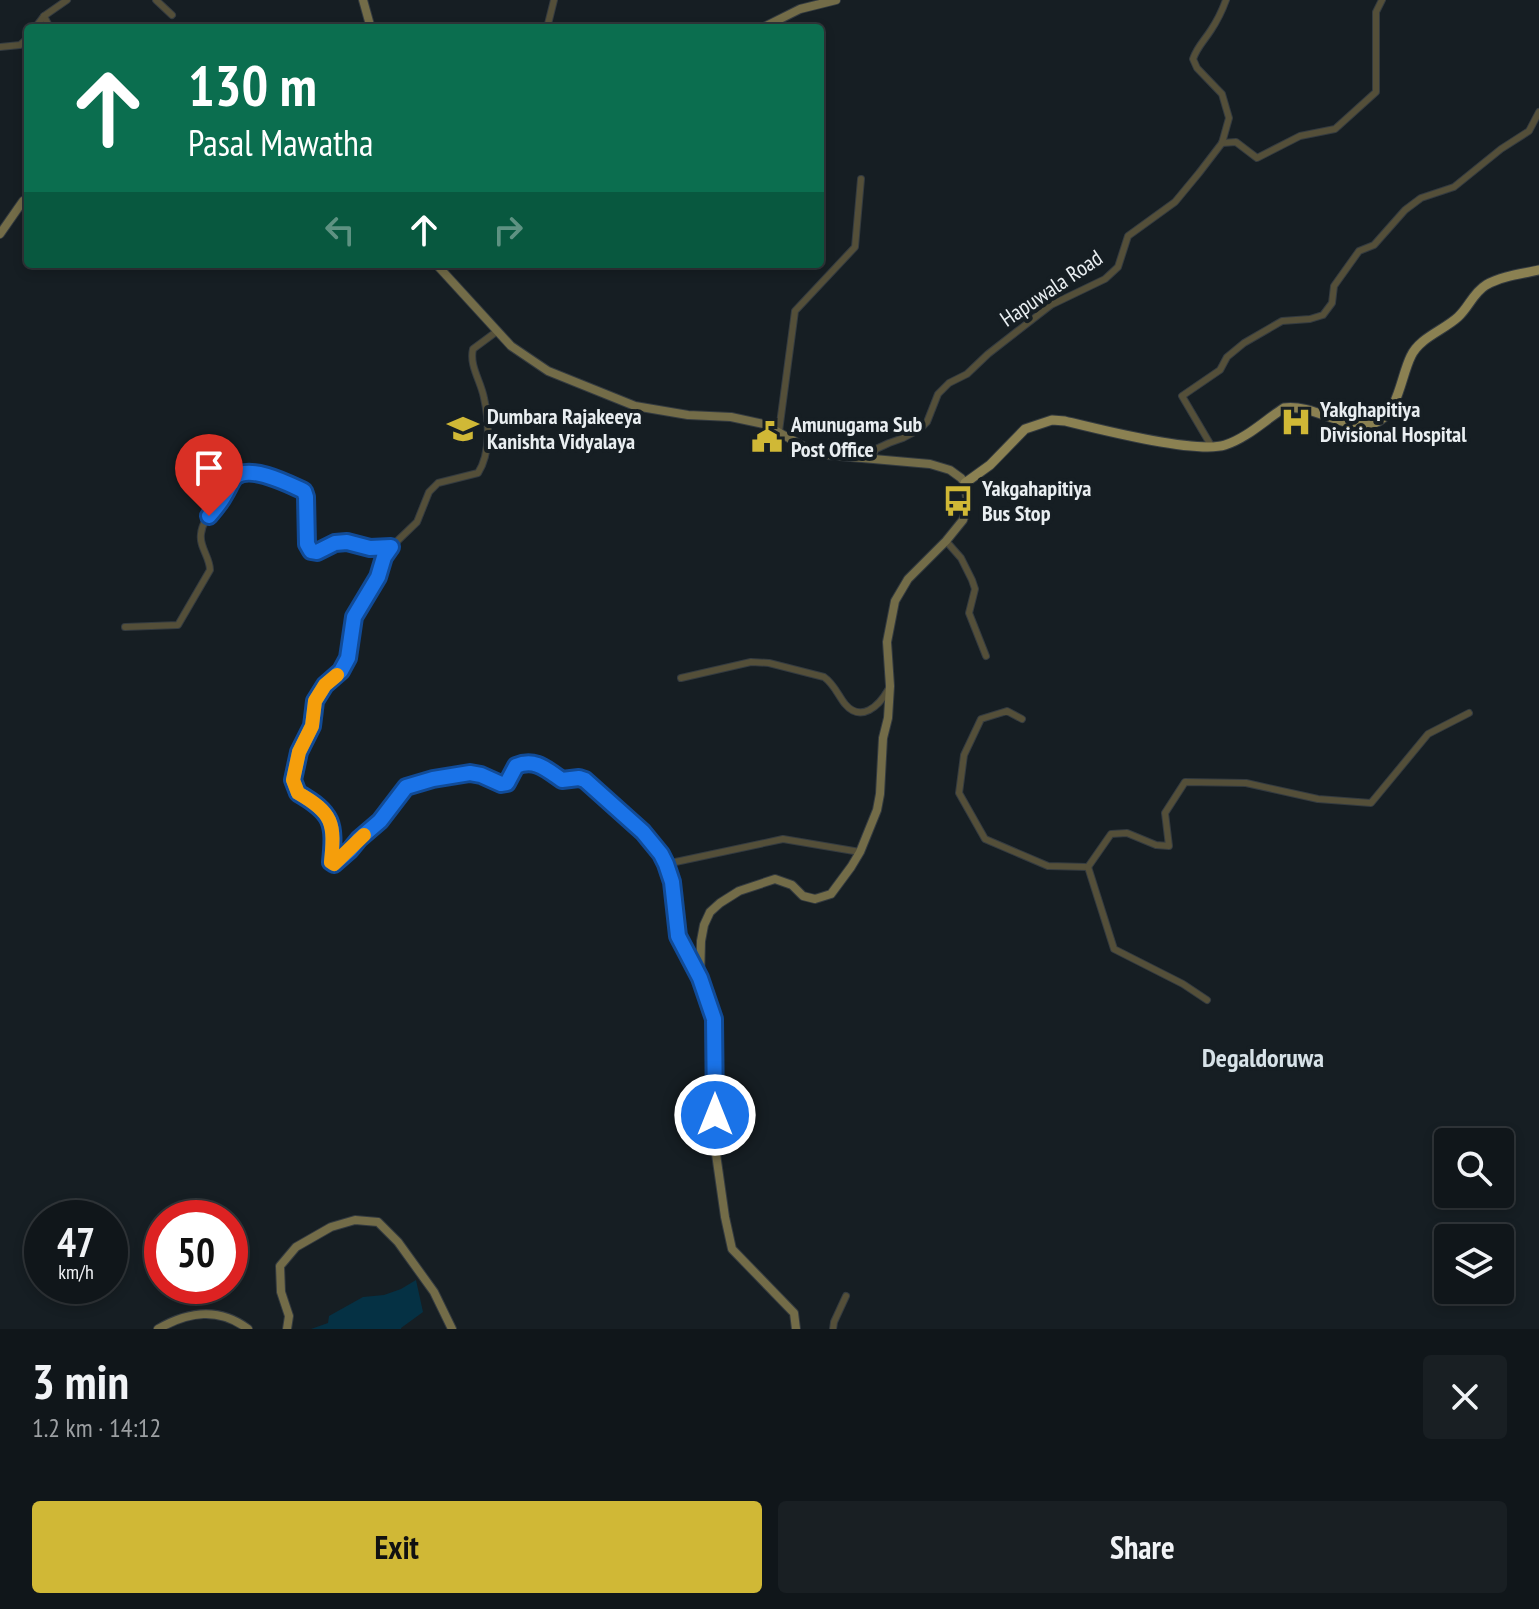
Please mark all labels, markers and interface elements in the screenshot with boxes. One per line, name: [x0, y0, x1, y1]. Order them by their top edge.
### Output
text: 130 m: [188, 49, 317, 121]
icon: ahead: [56, 56, 160, 160]
text: Pasal Mawatha: [188, 119, 373, 166]
icon: left: [318, 208, 362, 252]
icon: ahead: [402, 208, 446, 252]
icon: right: [486, 208, 530, 252]
street label: Hapuwala Road: [994, 244, 1108, 332]
place label: Yakghapitiya Divisional Hospital: [1319, 395, 1467, 448]
place label: Dumbara Rajakeeya Kanishta Vidyalaya: [487, 402, 642, 455]
hospital icon: Yakghapitiya Divisional Hospital: [1279, 405, 1313, 439]
place label: Amunugama Sub Post Office: [790, 410, 923, 463]
school or university icon: Dumbara Rajakeeya Kanishta Vidyalaya: [446, 412, 480, 446]
public building icon: Amunugama Sub Post Office: [750, 420, 784, 454]
pin: [175, 434, 243, 516]
icon: arrive: [187, 446, 231, 490]
place label: Yakgahapitiya Bus Stop: [981, 474, 1091, 527]
bus stop icon: Yakgahapitiya Bus Stop: [941, 484, 975, 518]
district label: Degaldoruwa: [1202, 1041, 1324, 1074]
position arrow: [673, 1073, 757, 1157]
map controls: [1434, 1128, 1514, 1304]
button: search: [1434, 1128, 1514, 1208]
speed limit sign: 50: [144, 1200, 248, 1304]
text: 47: [57, 1216, 95, 1268]
button: layers: [1434, 1224, 1514, 1304]
text: km/h: [58, 1259, 94, 1285]
text: 3 min: [32, 1350, 129, 1412]
button: close: [1423, 1355, 1507, 1439]
text: 1.2 km · 14:12: [32, 1411, 161, 1444]
button: Exit: [32, 1501, 762, 1593]
button: Share: [778, 1501, 1507, 1593]

